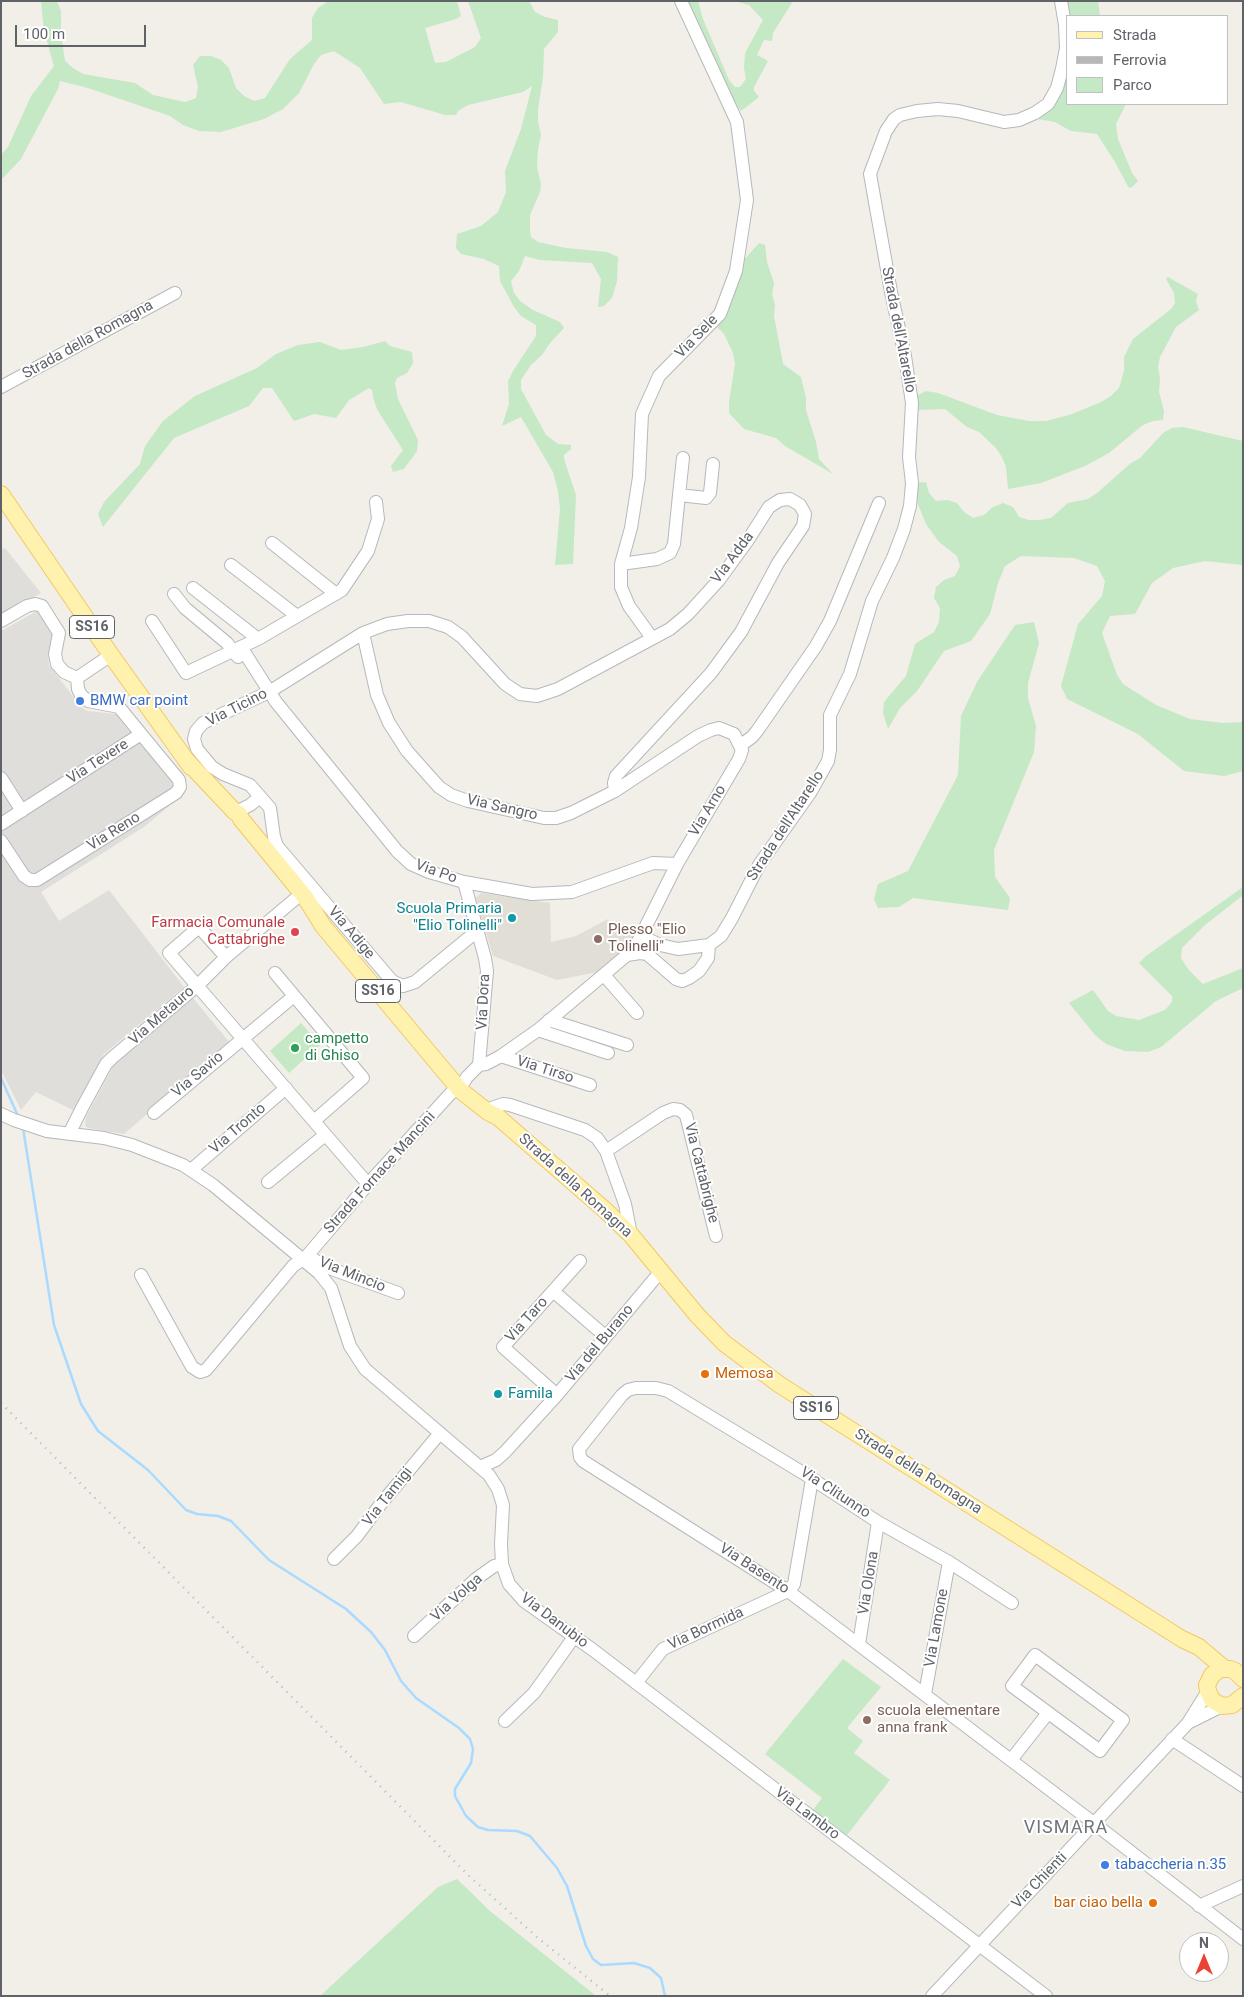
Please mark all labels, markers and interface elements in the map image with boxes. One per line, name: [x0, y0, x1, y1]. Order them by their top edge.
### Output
scale bar: [18, 15, 149, 47]
legend: [1066, 15, 1229, 105]
text: 100 m: [23, 25, 65, 43]
text: Strada: [1113, 26, 1156, 44]
text: Ferrovia: [1113, 51, 1167, 69]
text: Parco: [1113, 76, 1152, 94]
street label: Strada dell'Altarello: [877, 266, 919, 394]
street label: Strada della Romagna: [19, 297, 157, 383]
street label: Via Sele: [672, 311, 722, 363]
street label: Via Adda: [708, 529, 758, 587]
road number: SS16: [70, 616, 114, 638]
street label: Via Ticino: [204, 685, 270, 731]
place label: BMW car point: [90, 692, 188, 710]
marker: BMW car point: [74, 695, 86, 707]
street label: Via Tevere: [64, 736, 132, 788]
street label: Strada dell'Altarello: [744, 768, 828, 884]
street label: Via Arno: [686, 782, 730, 840]
street label: Via Sangro: [465, 791, 539, 825]
street label: Via Reno: [84, 809, 144, 855]
street label: Via Po: [413, 856, 459, 888]
place label: Scuola Primaria "Elio Tolinelli": [396, 900, 502, 935]
street label: Via Adige: [324, 903, 378, 963]
marker: Scuola Primaria "Elio Tolinelli": [506, 912, 518, 924]
place label: Farmacia Comunale Cattabrighe: [151, 914, 285, 949]
place label: Plesso "Elio Tolinelli": [608, 921, 686, 956]
marker: Farmacia Comunale Cattabrighe: [289, 926, 301, 938]
marker: Plesso "Elio Tolinelli": [592, 933, 604, 945]
street label: Via Dora: [474, 973, 494, 1031]
road number: SS16: [356, 979, 400, 1002]
street label: Via Metauro: [126, 983, 198, 1049]
place label: campetto di Ghiso: [305, 1030, 369, 1065]
marker: campetto di Ghiso: [289, 1042, 301, 1054]
street label: Via Savio: [169, 1048, 227, 1102]
street label: Via Tirso: [514, 1052, 576, 1088]
street label: Via Tronto: [206, 1100, 270, 1158]
street label: Strada Fornace Mancini: [321, 1108, 439, 1238]
street label: Via Cattabrighe: [680, 1121, 722, 1225]
street label: Strada della Romagna: [514, 1130, 636, 1242]
street label: Via Mincio: [316, 1254, 388, 1296]
street label: Via Taro: [502, 1294, 552, 1346]
street label: Via del Burano: [562, 1301, 638, 1387]
place label: Memosa: [715, 1365, 774, 1383]
marker: Memosa: [699, 1368, 711, 1380]
place label: Famila: [508, 1385, 553, 1403]
marker: Famila: [492, 1388, 504, 1400]
road number: SS16: [794, 1396, 838, 1420]
street label: Strada della Romagna: [851, 1426, 985, 1518]
street label: Via Tamigi: [359, 1464, 417, 1530]
street label: Via Clitunno: [796, 1464, 874, 1522]
street label: Via Basento: [716, 1540, 792, 1598]
street label: Via Olona: [855, 1550, 883, 1616]
street label: Via Volga: [428, 1570, 486, 1626]
street label: Via Lamone: [921, 1587, 953, 1669]
street label: Via Danubio: [517, 1590, 591, 1652]
street label: Via Bormida: [665, 1604, 747, 1654]
place label: scuola elementare anna frank: [877, 1702, 1000, 1737]
marker: scuola elementare anna frank: [861, 1714, 873, 1726]
street label: Via Lambro: [771, 1784, 843, 1844]
district label: VISMARA: [1023, 1817, 1109, 1839]
street label: Via Chienti: [1009, 1849, 1071, 1913]
place label: tabaccheria n.35: [1115, 1856, 1226, 1874]
marker: tabaccheria n.35: [1099, 1859, 1111, 1871]
place label: bar ciao bella: [1054, 1894, 1143, 1912]
marker: bar ciao bella: [1147, 1897, 1159, 1909]
north arrow: [1179, 1932, 1229, 1982]
text: N: [1199, 1935, 1209, 1951]

